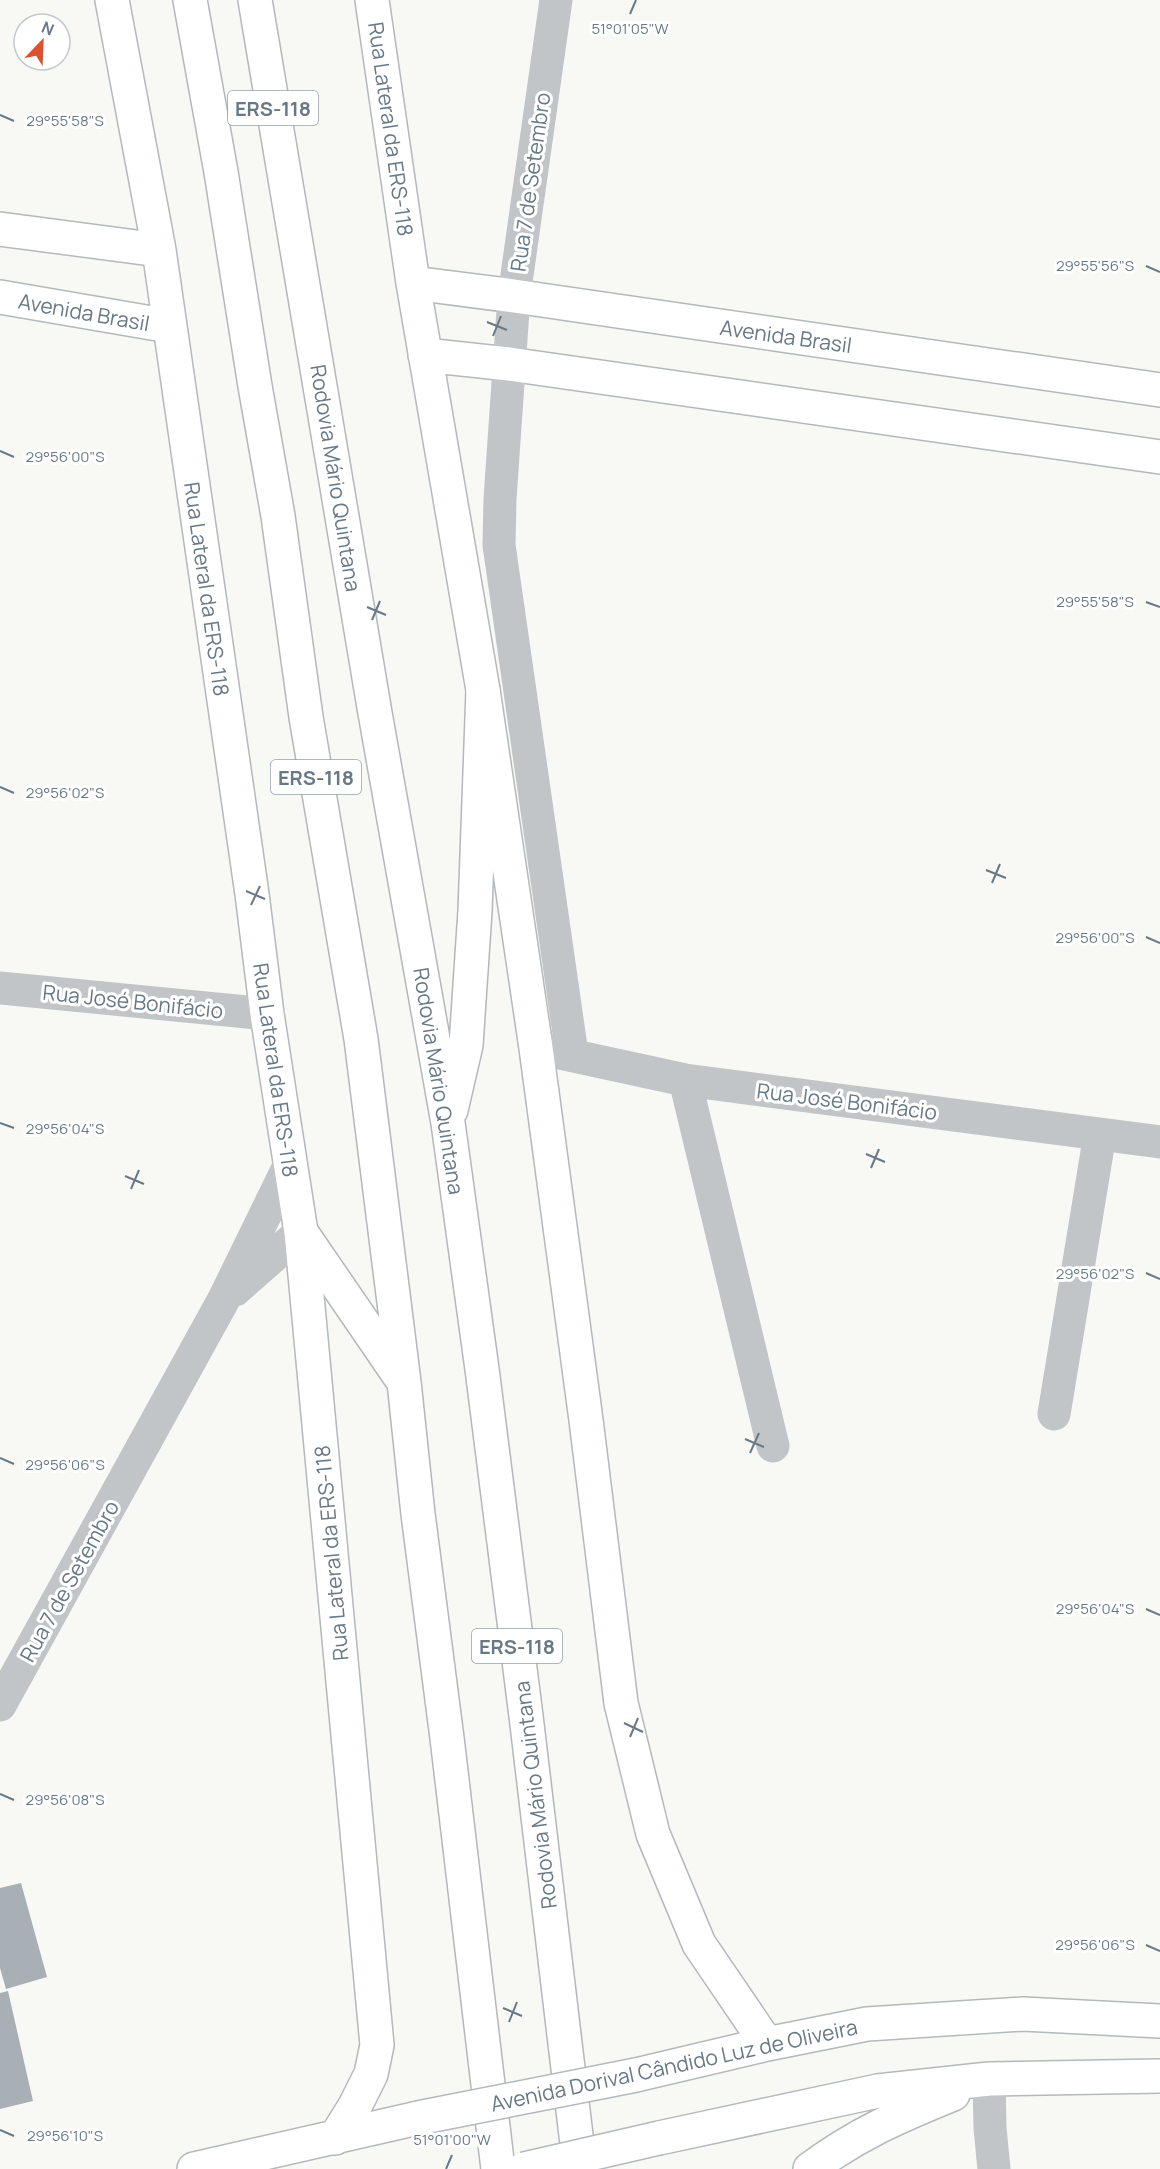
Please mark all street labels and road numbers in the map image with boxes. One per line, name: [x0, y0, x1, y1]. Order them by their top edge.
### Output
street label: Rua Lateral da ERS-118: [362, 20, 420, 238]
road number: ERS-118: [228, 91, 318, 125]
street label: Rua 7 de Setembro: [504, 91, 556, 273]
street label: Avenida Brasil: [16, 287, 152, 337]
street label: Avenida Brasil: [718, 313, 854, 359]
street label: Rodovia Mário Quintana: [304, 363, 368, 593]
street label: Rua Lateral da ERS-118: [178, 480, 236, 698]
road number: ERS-118: [271, 760, 361, 794]
street label: Rua Lateral da ERS-118: [247, 961, 305, 1179]
street label: Rodovia Mário Quintana: [407, 966, 471, 1196]
street label: Rua José Bonifácio: [41, 978, 225, 1024]
street label: Rua José Bonifácio: [755, 1076, 939, 1126]
street label: Rua Lateral da ERS-118: [308, 1444, 354, 1662]
street label: Rua 7 de Setembro: [13, 1495, 125, 1667]
road number: ERS-118: [472, 1629, 562, 1663]
street label: Rodovia Mário Quintana: [507, 1680, 563, 1910]
street label: Avenida Dorival Cândido Luz de Oliveira: [488, 2012, 860, 2118]

